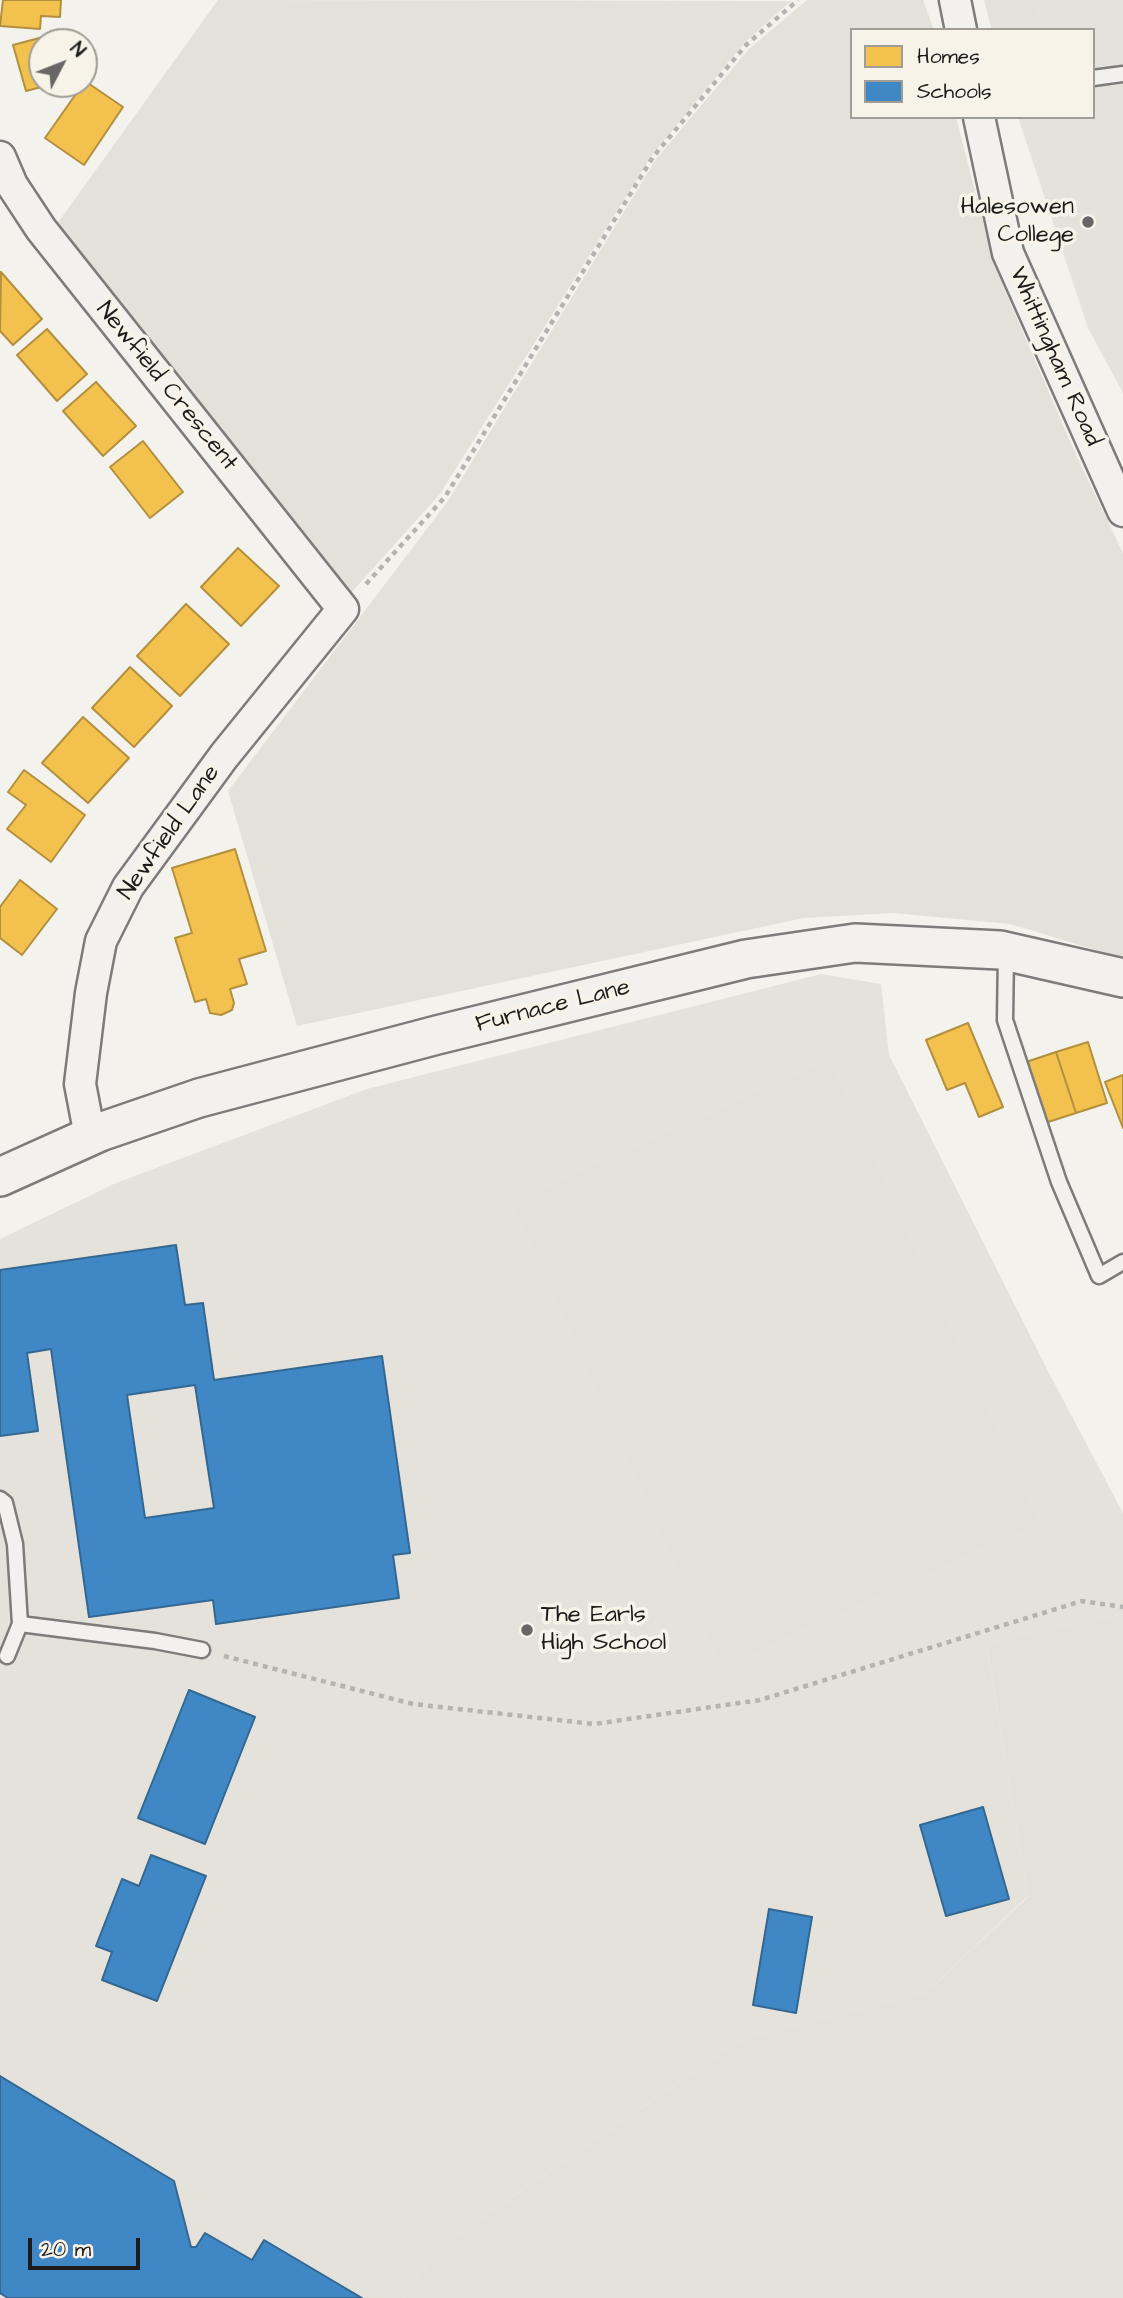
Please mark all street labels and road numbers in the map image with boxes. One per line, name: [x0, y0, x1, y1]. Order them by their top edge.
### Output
street label: Whittingham Road: [1002, 263, 1106, 451]
street label: Newfield Crescent: [89, 297, 243, 477]
street label: Newfield Lane: [113, 760, 227, 906]
street label: Furnace Lane: [473, 974, 633, 1040]

